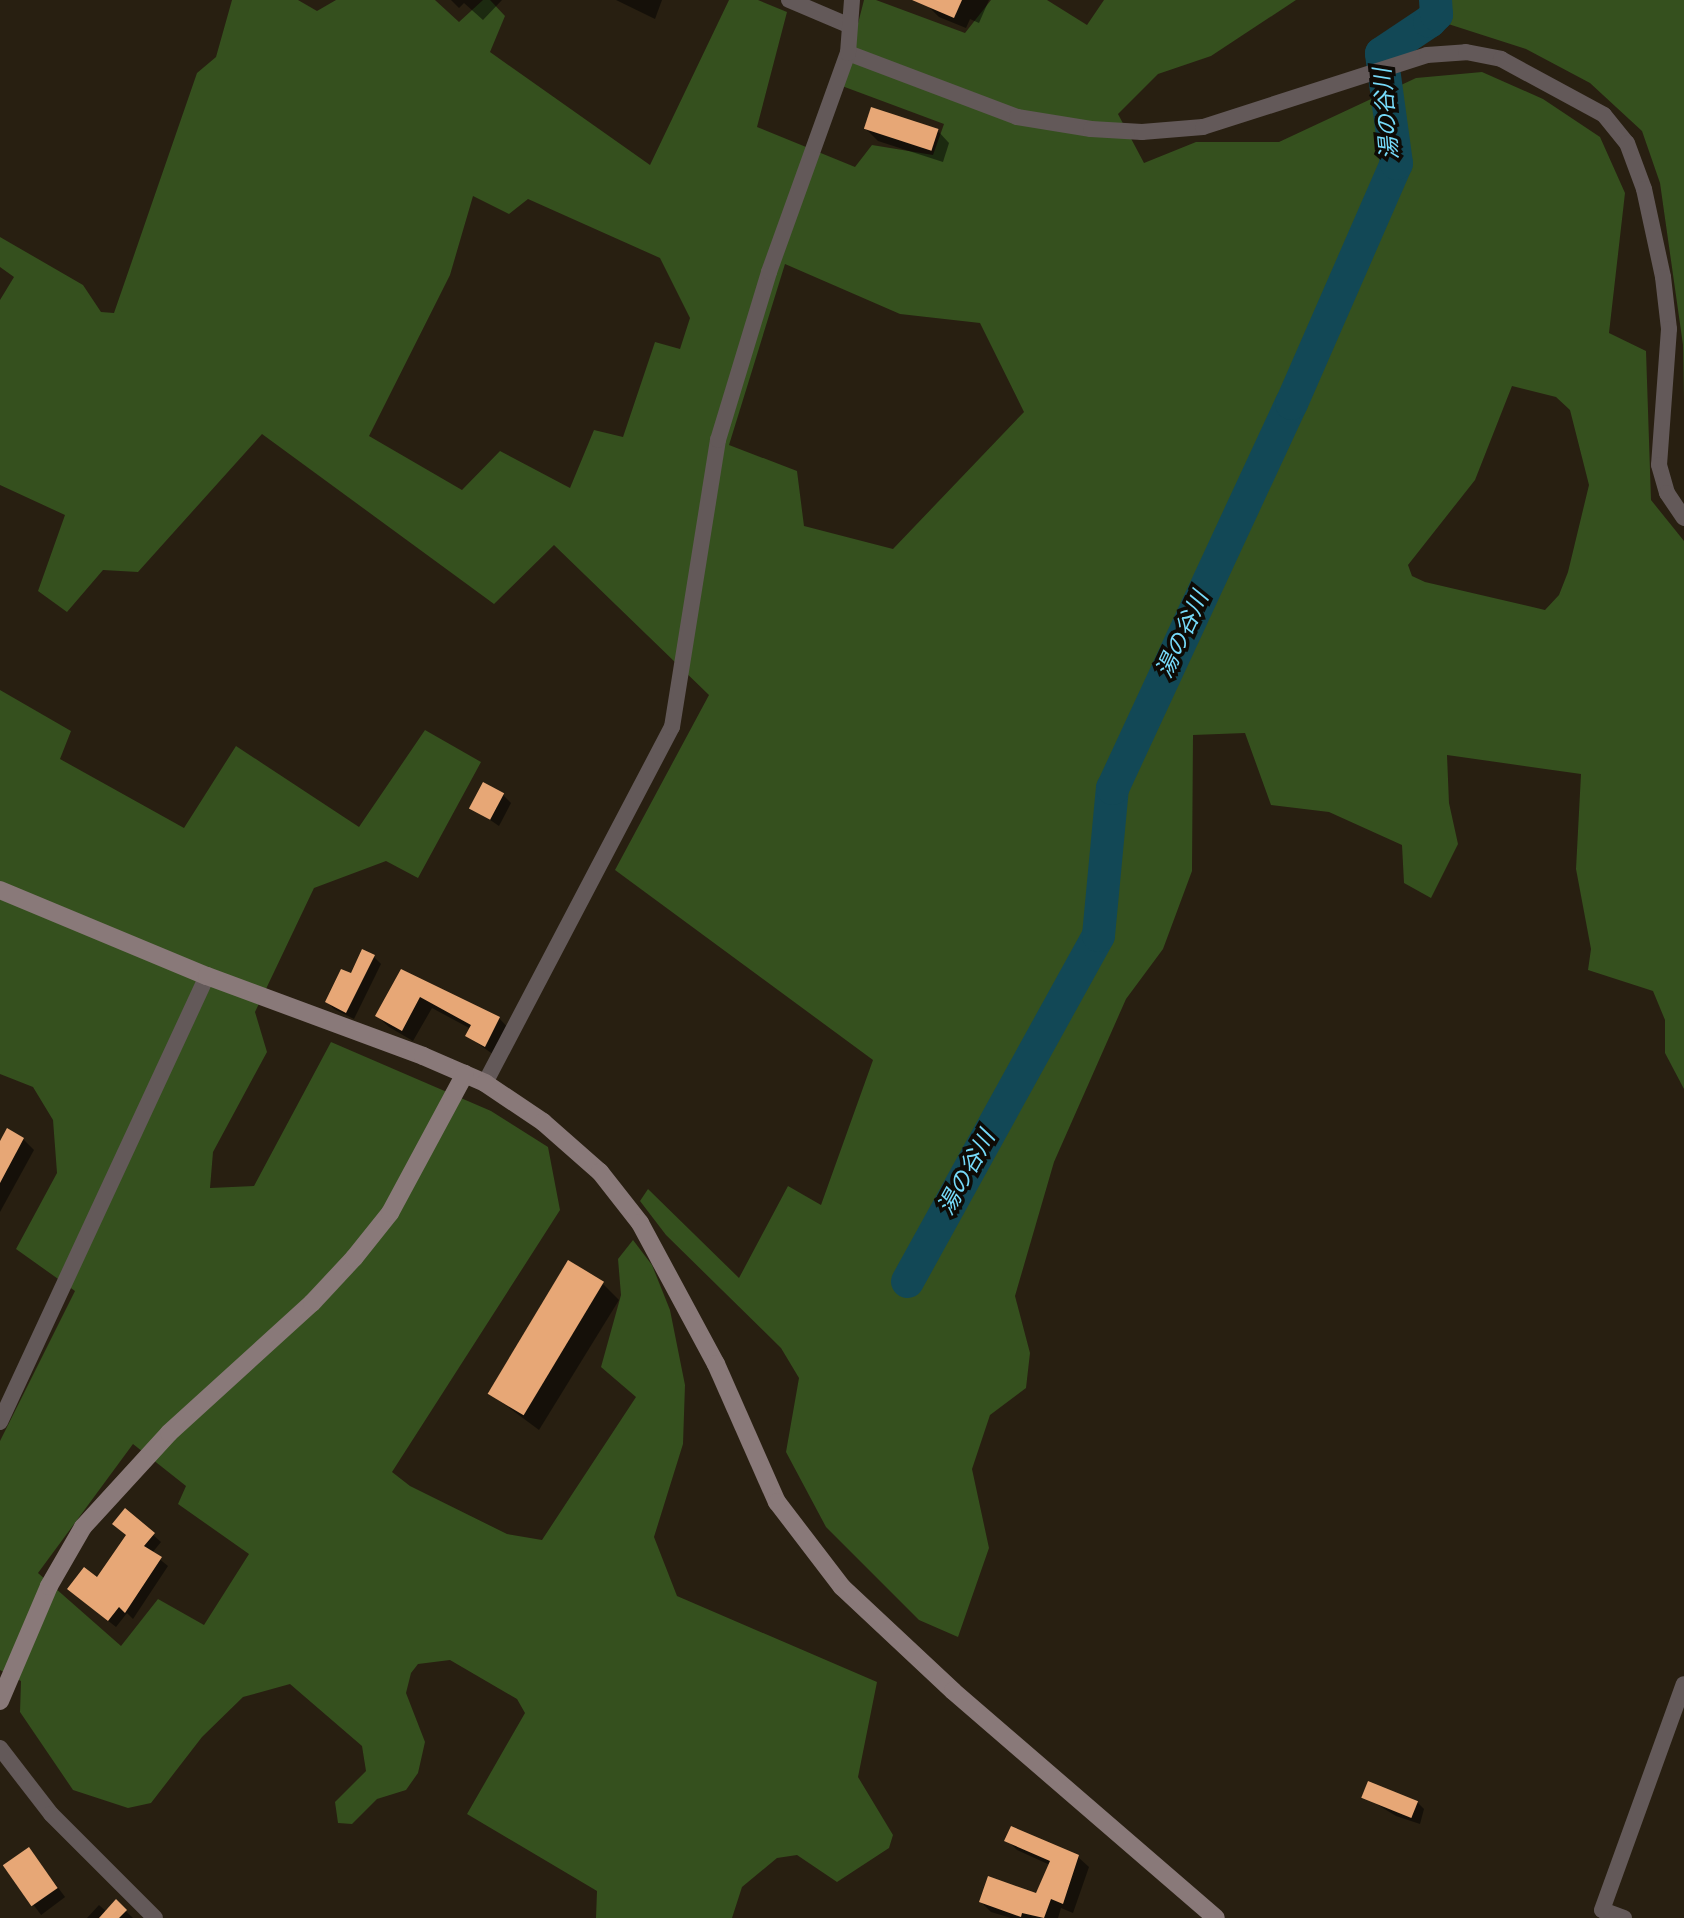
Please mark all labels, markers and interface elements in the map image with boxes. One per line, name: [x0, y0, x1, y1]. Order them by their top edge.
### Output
water label: 湯の谷川: [1369, 67, 1405, 161]
water label: 湯の谷川: [1151, 587, 1215, 683]
water label: 湯の谷川: [933, 1126, 1001, 1220]

